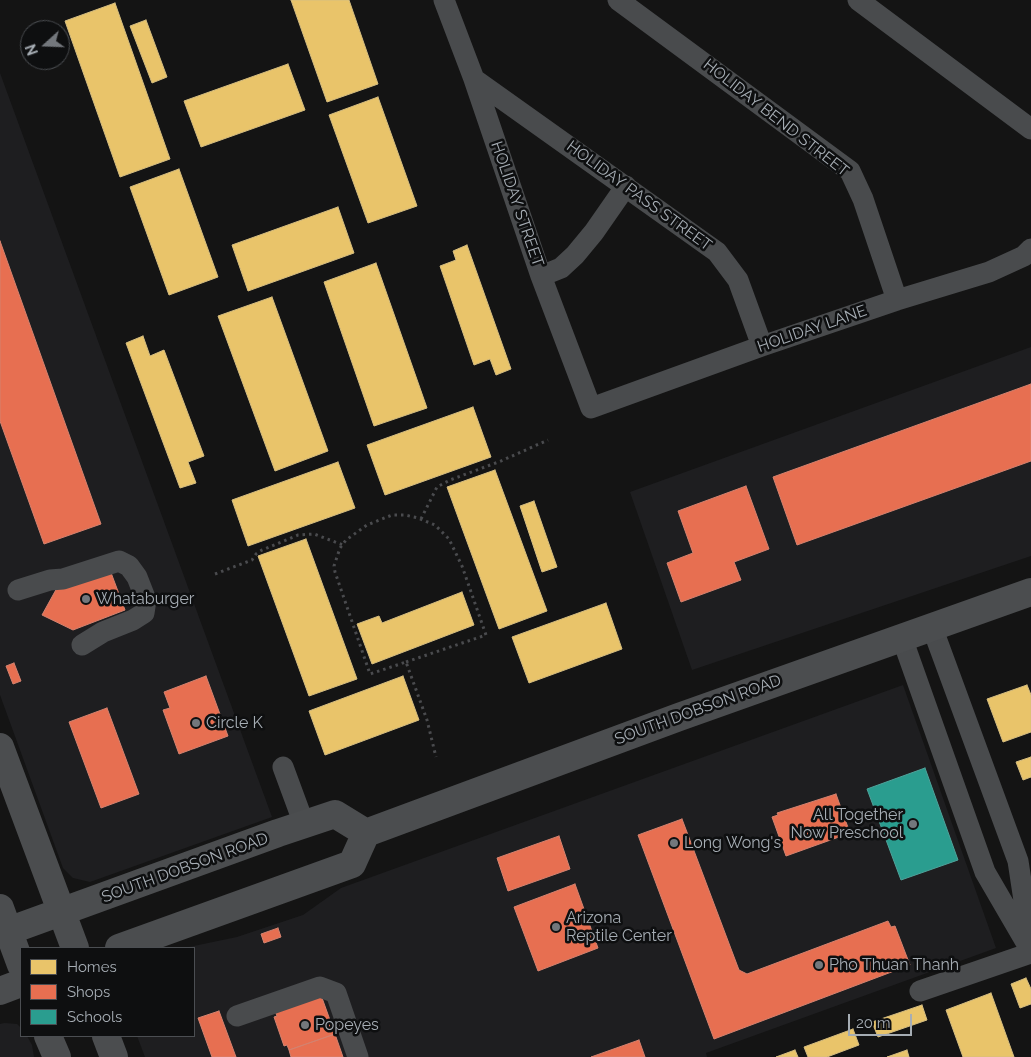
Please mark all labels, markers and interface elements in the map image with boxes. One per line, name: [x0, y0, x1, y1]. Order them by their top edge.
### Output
north arrow: [20, 20, 70, 70]
text: N: [22, 42, 41, 58]
street label: HOLIDAY BEND STREET: [699, 55, 853, 181]
street label: HOLIDAY PASS STREET: [563, 137, 715, 255]
street label: HOLIDAY STREET: [487, 139, 547, 269]
street label: HOLIDAY LANE: [755, 301, 869, 357]
place label: Whataburger: [96, 589, 194, 609]
marker: Whataburger: [80, 593, 92, 605]
street label: SOUTH DOBSON ROAD: [612, 671, 784, 749]
place label: Circle K: [206, 713, 263, 733]
marker: Circle K: [190, 717, 202, 729]
place label: All Together Now Preschool: [791, 805, 903, 843]
marker: All Together Now Preschool: [907, 818, 919, 830]
street label: SOUTH DOBSON ROAD: [99, 829, 271, 907]
place label: Long Wong's: [684, 833, 781, 853]
marker: Long Wong's: [668, 837, 680, 849]
place label: Arizona Reptile Center: [566, 908, 672, 946]
marker: Arizona Reptile Center: [550, 921, 562, 933]
legend: [20, 947, 195, 1037]
place label: Pho Thuan Thanh: [829, 955, 959, 975]
text: Homes: [67, 958, 117, 976]
marker: Pho Thuan Thanh: [813, 959, 825, 971]
text: Shops: [67, 983, 110, 1001]
scale bar: [851, 1004, 915, 1036]
text: Schools: [67, 1008, 122, 1026]
text: 20 m: [856, 1014, 891, 1032]
place label: Popeyes: [315, 1015, 379, 1035]
marker: Popeyes: [299, 1019, 311, 1031]

